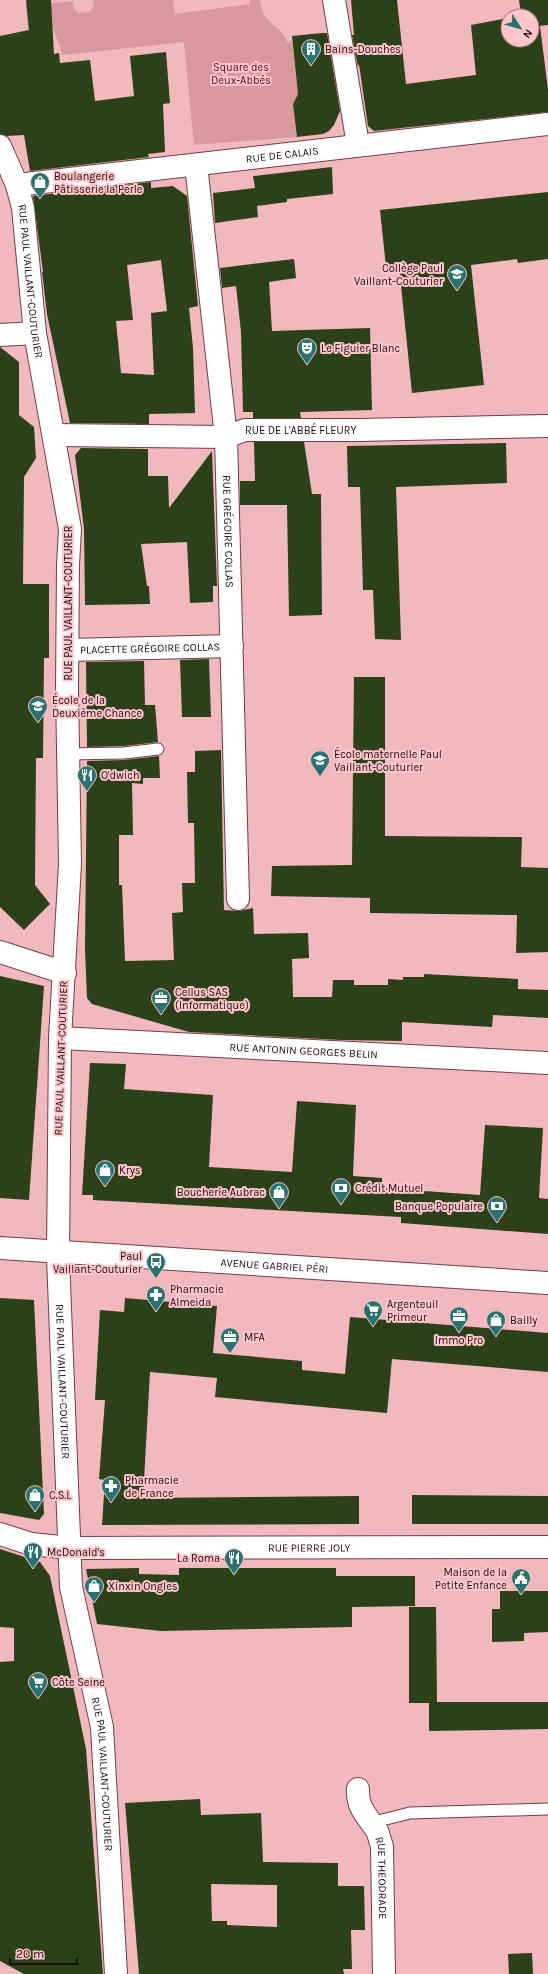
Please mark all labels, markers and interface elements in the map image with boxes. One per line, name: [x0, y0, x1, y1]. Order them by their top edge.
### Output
north arrow: [500, 8, 540, 48]
text: N: [520, 27, 535, 41]
building icon: Bains-Douches: [300, 38, 322, 66]
place label: Bains-Douches: [325, 43, 401, 56]
park label: Square des Deux-Abbés: [211, 61, 271, 87]
street label: RUE DE CALAIS: [245, 144, 319, 165]
place label: Boulangerie Pâtisserie la Perle: [54, 170, 143, 196]
shop icon: Boulangerie Pâtisserie la Perle: [29, 171, 51, 199]
street label: RUE PAUL VAILLANT-COUTURIER: [16, 203, 46, 360]
place label: Collège Paul Vaillant-Couturier: [354, 262, 443, 288]
school or university icon: Collège Paul Vaillant-Couturier: [446, 263, 468, 291]
theatre icon: Le Figuier Blanc: [296, 337, 318, 365]
place label: Le Figuier Blanc: [321, 342, 400, 355]
street label: RUE DE L'ABBÉ FLEURY: [245, 422, 356, 437]
street label: RUE GRÉGOIRE COLLAS: [220, 475, 237, 588]
street label: RUE PAUL VAILLANT-COUTURIER: [62, 525, 75, 680]
street label: PLACETTE GRÉGOIRE COLLAS: [80, 639, 220, 656]
place label: École de la Deuxième Chance: [52, 692, 142, 720]
school or university icon: École de la Deuxième Chance: [27, 695, 49, 723]
place label: École maternelle Paul Vaillant-Couturier: [334, 746, 442, 774]
school or university icon: École maternelle Paul Vaillant-Couturier: [309, 749, 331, 777]
restaurant icon: O'dwich: [76, 764, 98, 792]
place label: O'dwich: [101, 769, 140, 782]
street label: RUE PAUL VAILLANT-COUTURIER: [52, 980, 70, 1136]
place label: Cellus SAS (Informatique): [175, 986, 249, 1012]
office icon: Cellus SAS (Informatique): [150, 987, 172, 1015]
street label: RUE ANTONIN GEORGES BELIN: [229, 1040, 378, 1061]
shop icon: Krys: [94, 1159, 116, 1187]
place label: Krys: [119, 1164, 141, 1177]
bank icon: Crédit Mutuel: [330, 1177, 352, 1205]
shop icon: Boucherie Aubrac: [268, 1181, 290, 1209]
place label: Crédit Mutuel: [355, 1182, 423, 1195]
place label: Boucherie Aubrac: [177, 1186, 265, 1199]
bank icon: Banque Populaire: [486, 1195, 508, 1223]
place label: Banque Populaire: [395, 1200, 483, 1213]
place label: Paul Vaillant-Couturier: [53, 1250, 142, 1276]
bus stop icon: Paul Vaillant-Couturier: [145, 1251, 167, 1279]
street label: AVENUE GABRIEL PÉRI: [220, 1256, 329, 1275]
place label: Pharmacie Almeida: [170, 1283, 224, 1309]
pharmacy icon: Pharmacie Almeida: [145, 1284, 167, 1312]
place label: Argenteuil Primeur: [387, 1298, 438, 1324]
supermarket icon: Argenteuil Primeur: [362, 1299, 384, 1327]
street label: RUE PAUL VAILLANT-COUTURIER: [53, 1304, 72, 1459]
office icon: Immo Pro: [448, 1305, 470, 1333]
shop icon: Bailly: [485, 1309, 507, 1337]
place label: Bailly: [510, 1314, 537, 1327]
office icon: MFA: [219, 1326, 241, 1354]
place label: MFA: [244, 1331, 265, 1344]
place label: Immo Pro: [435, 1334, 483, 1347]
place label: Pharmacie de France: [125, 1474, 179, 1500]
pharmacy icon: Pharmacie de France: [100, 1475, 122, 1503]
shop icon: C.S.L: [24, 1484, 46, 1512]
place label: C.S.L: [49, 1489, 72, 1502]
restaurant icon: McDonald's: [22, 1541, 44, 1569]
street label: RUE PIERRE JOLY: [268, 1541, 350, 1554]
place label: McDonald's: [47, 1546, 105, 1559]
restaurant icon: La Roma: [223, 1547, 245, 1575]
place label: La Roma: [177, 1552, 220, 1565]
place label: Maison de la Petite Enfance: [435, 1566, 507, 1592]
public building icon: Maison de la Petite Enfance: [510, 1567, 532, 1595]
shop icon: Xinxin Ongles: [83, 1575, 105, 1603]
place label: Xinxin Ongles: [108, 1580, 178, 1593]
supermarket icon: Côte Seine: [27, 1671, 49, 1699]
place label: Côte Seine: [52, 1676, 105, 1689]
street label: RUE PAUL VAILLANT-COUTURIER: [89, 1696, 116, 1852]
street label: RUE THEODRADE: [373, 1835, 390, 1919]
scale bar: [10, 1940, 77, 1966]
text: 20 m: [16, 1947, 44, 1961]

